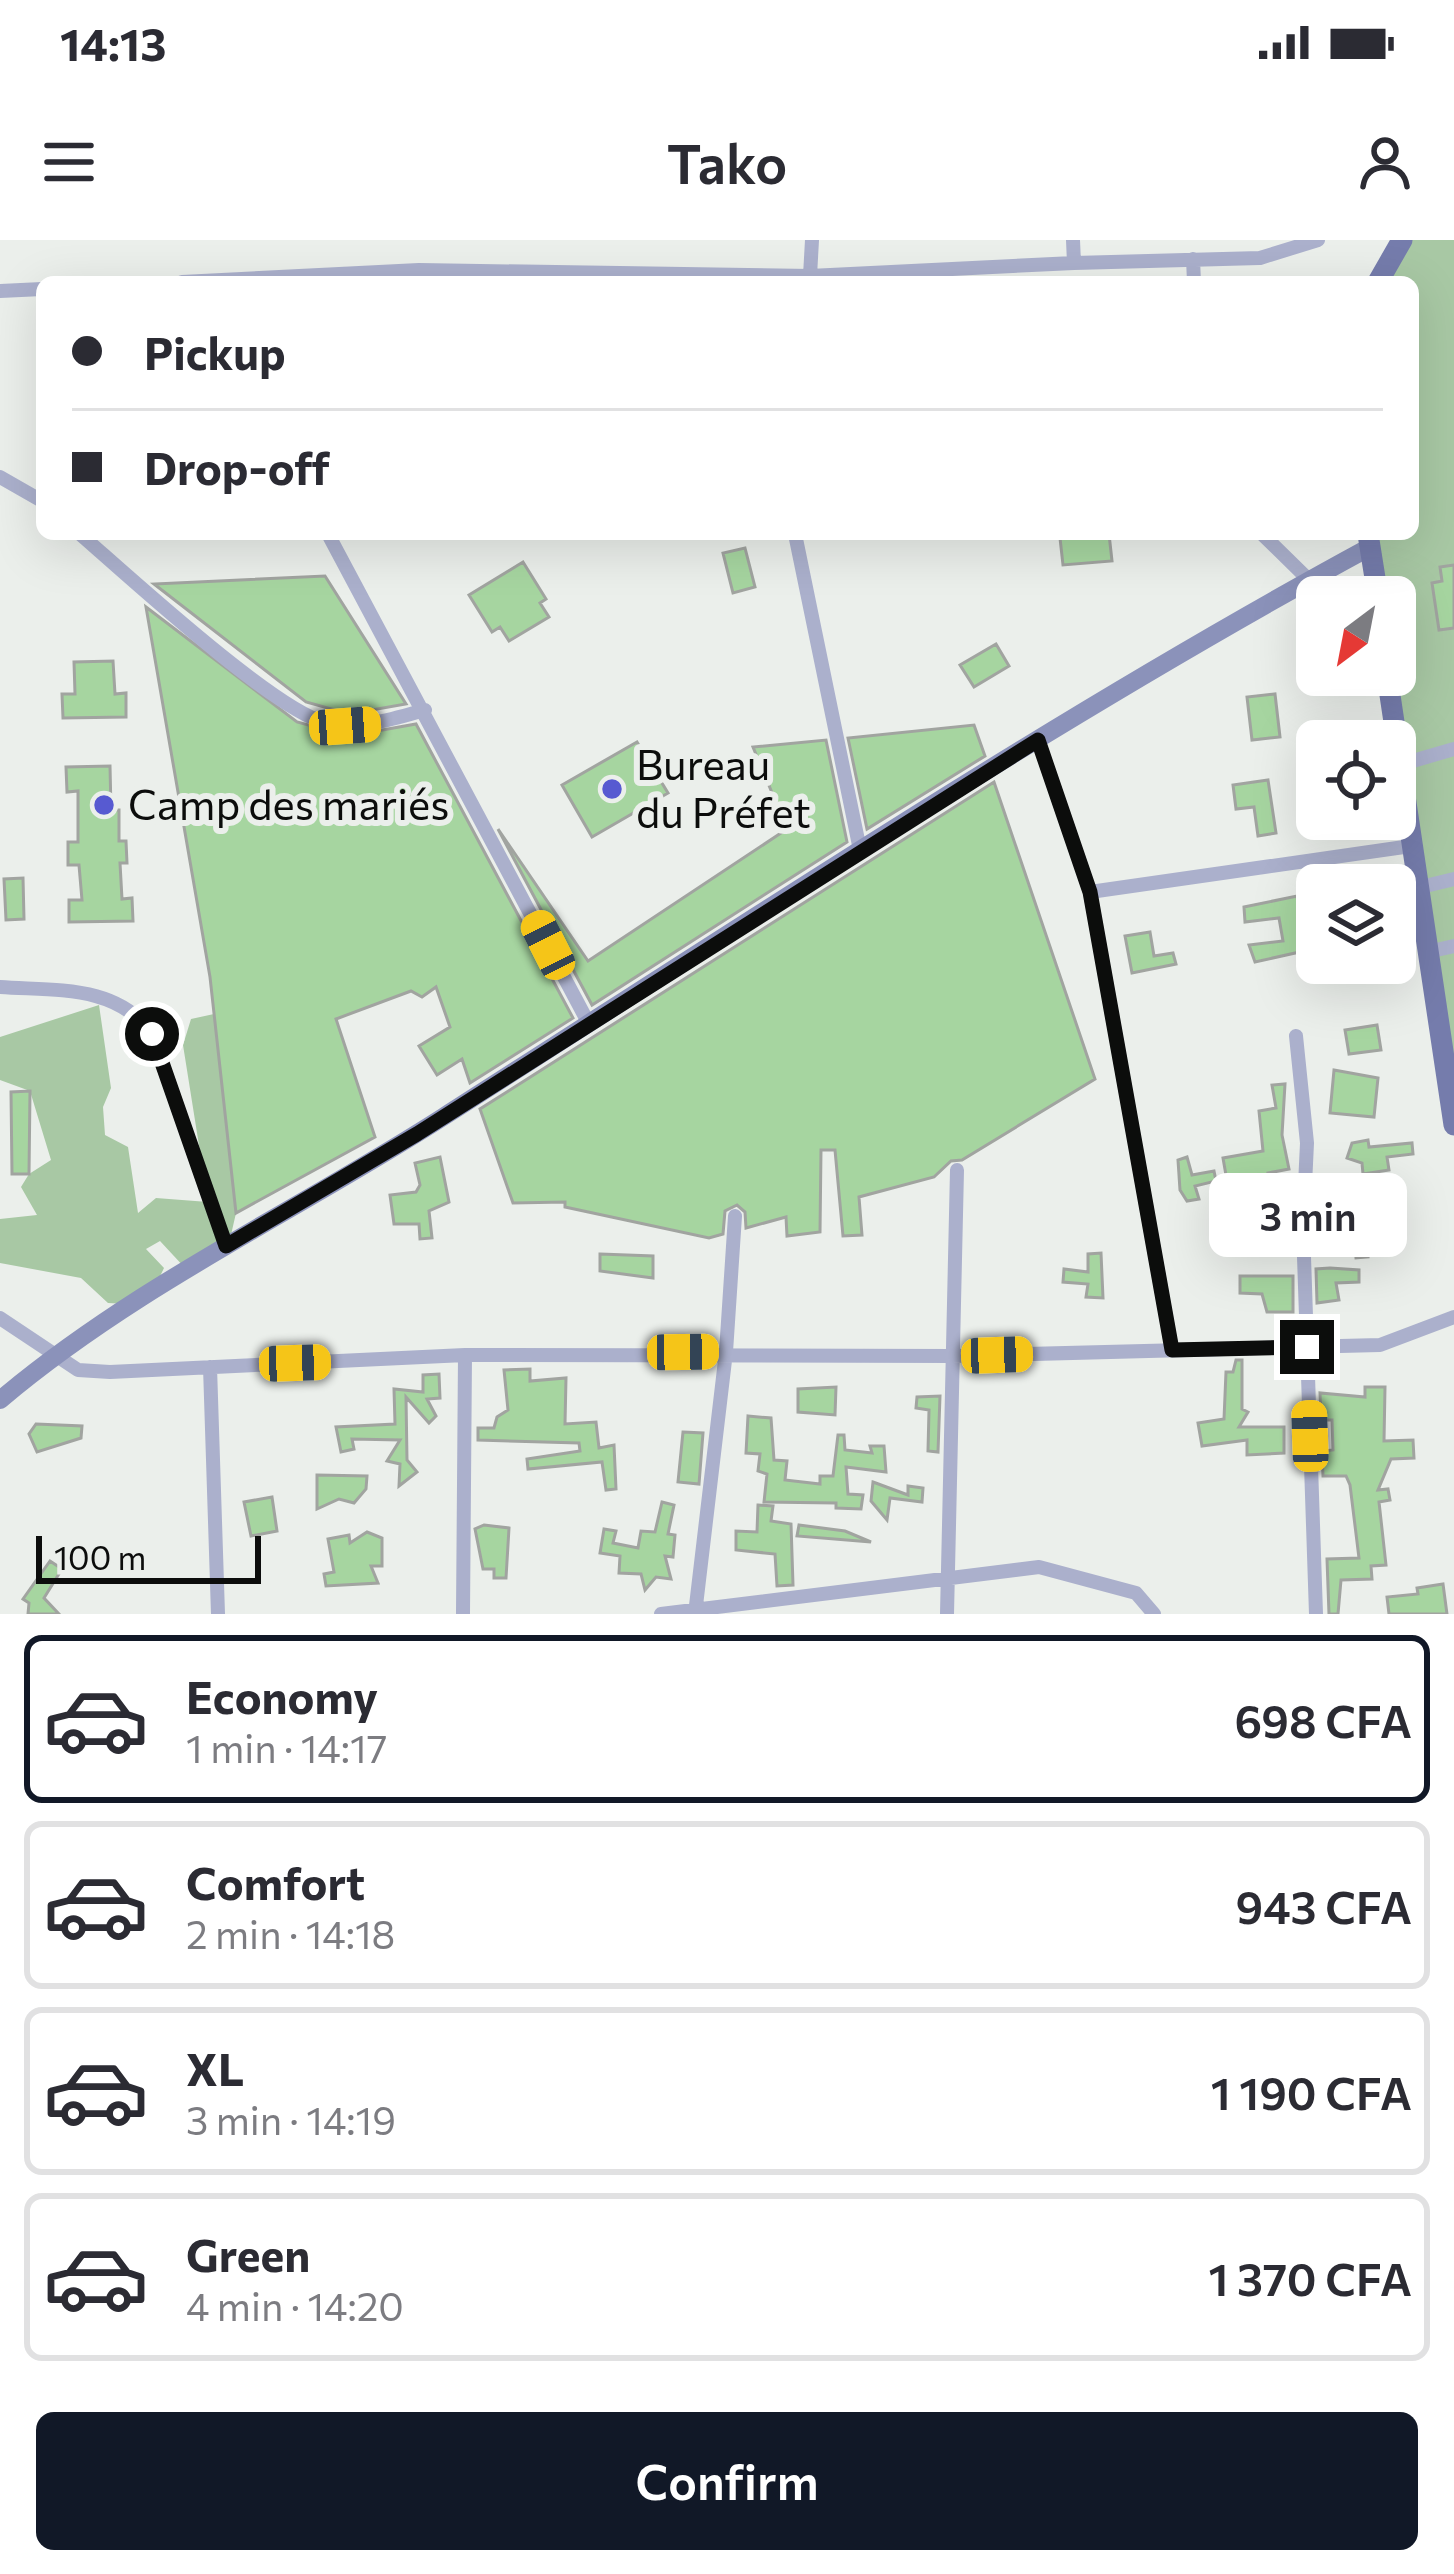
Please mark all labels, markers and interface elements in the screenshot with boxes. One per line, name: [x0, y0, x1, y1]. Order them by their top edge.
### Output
text: 14:13: [60, 15, 166, 70]
icon: menu: [36, 129, 102, 195]
text: Tako: [667, 129, 787, 195]
icon: person: [1352, 129, 1418, 195]
text: Pickup: [144, 324, 286, 379]
text: Drop-off: [144, 439, 330, 494]
north arrow: [1296, 576, 1416, 696]
map controls: [1296, 576, 1416, 984]
car: [308, 706, 382, 746]
button: locate: [1296, 720, 1416, 840]
place label: Bureau du Préfet: [636, 737, 811, 837]
marker: Bureau du Préfet: [599, 776, 625, 802]
place label: Camp des mariés: [128, 777, 449, 829]
marker: Camp des mariés: [91, 792, 117, 818]
button: layers: [1296, 864, 1416, 984]
car: [516, 905, 580, 985]
route start: [125, 1007, 179, 1061]
callout: 3 min: [1208, 1173, 1406, 1257]
text: 3 min: [1259, 1191, 1357, 1239]
route end: [1280, 1320, 1334, 1374]
car: [647, 1333, 719, 1371]
car: [960, 1336, 1034, 1374]
car: [258, 1344, 332, 1382]
car: [1291, 1399, 1329, 1473]
scale bar: [36, 1530, 261, 1583]
text: 100 m: [54, 1536, 146, 1577]
icon: car: [42, 1665, 150, 1773]
text: Economy: [186, 1668, 378, 1723]
text: 698 CFA: [1234, 1692, 1412, 1747]
text: 1 min · 14:17: [186, 1723, 387, 1771]
icon: car: [42, 1851, 150, 1959]
text: Comfort: [186, 1854, 365, 1909]
text: 943 CFA: [1236, 1878, 1412, 1933]
text: 2 min · 14:18: [186, 1909, 395, 1957]
icon: car: [42, 2037, 150, 2145]
text: XL: [186, 2040, 244, 2095]
text: 1 190 CFA: [1211, 2064, 1412, 2119]
text: 3 min · 14:19: [186, 2095, 396, 2143]
icon: car: [42, 2223, 150, 2331]
text: Green: [186, 2226, 310, 2281]
text: 1 370 CFA: [1208, 2250, 1412, 2305]
text: 4 min · 14:20: [186, 2281, 404, 2329]
button: Confirm: [36, 2412, 1418, 2550]

